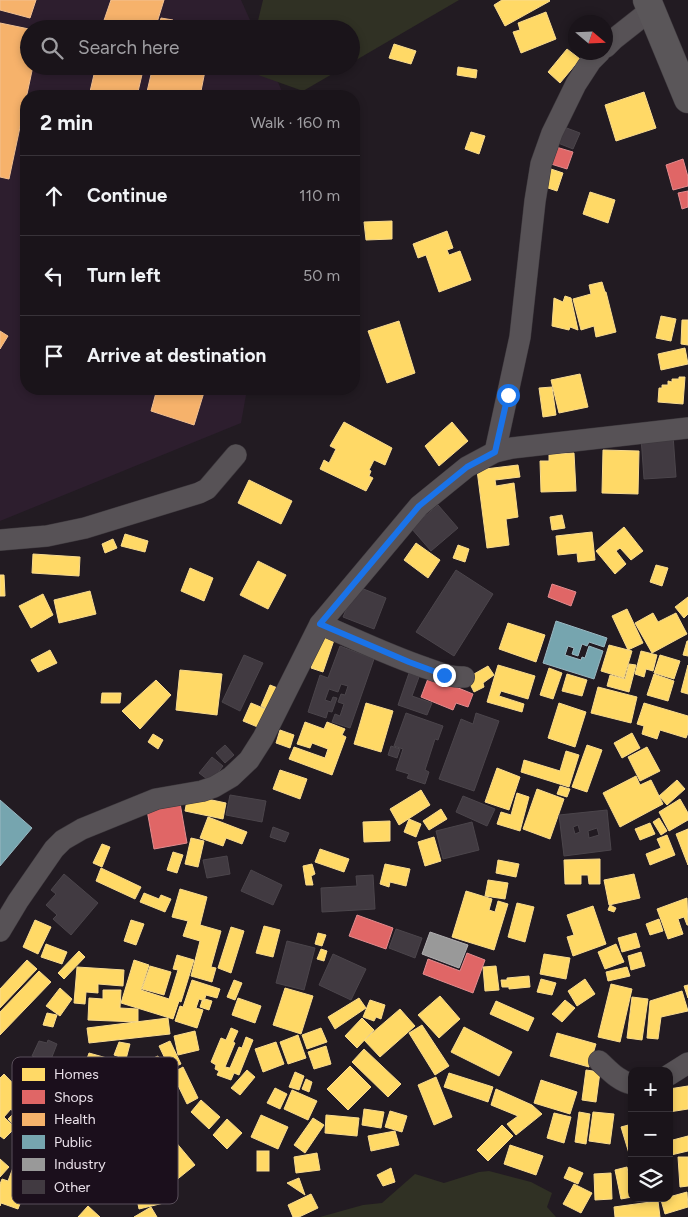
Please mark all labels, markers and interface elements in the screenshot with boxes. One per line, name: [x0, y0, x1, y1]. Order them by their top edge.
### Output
north arrow: [568, 15, 613, 60]
search box: [20, 20, 360, 75]
icon: search: [38, 34, 66, 62]
text: Search here: [78, 36, 180, 59]
text: 2 min: [40, 110, 93, 135]
text: Walk · 160 m: [250, 113, 340, 132]
icon: ahead: [40, 182, 68, 210]
text: Continue: [87, 184, 167, 207]
text: 110 m: [299, 186, 340, 205]
icon: left: [40, 262, 68, 290]
text: Turn left: [87, 264, 161, 287]
text: 50 m: [303, 266, 340, 285]
icon: arrive: [40, 342, 68, 370]
text: Arrive at destination: [87, 344, 266, 367]
route start: [497, 384, 520, 407]
route end: [433, 664, 456, 687]
legend: [12, 1057, 178, 1204]
text: Homes: [54, 1066, 99, 1083]
map controls: [628, 1067, 673, 1202]
button: +: [628, 1067, 673, 1112]
text: Shops: [54, 1089, 93, 1106]
text: Health: [54, 1111, 96, 1128]
button: −: [628, 1112, 673, 1157]
text: Public: [54, 1134, 92, 1151]
text: Industry: [54, 1156, 106, 1173]
button: layers: [628, 1157, 673, 1202]
text: Other: [54, 1179, 91, 1196]

